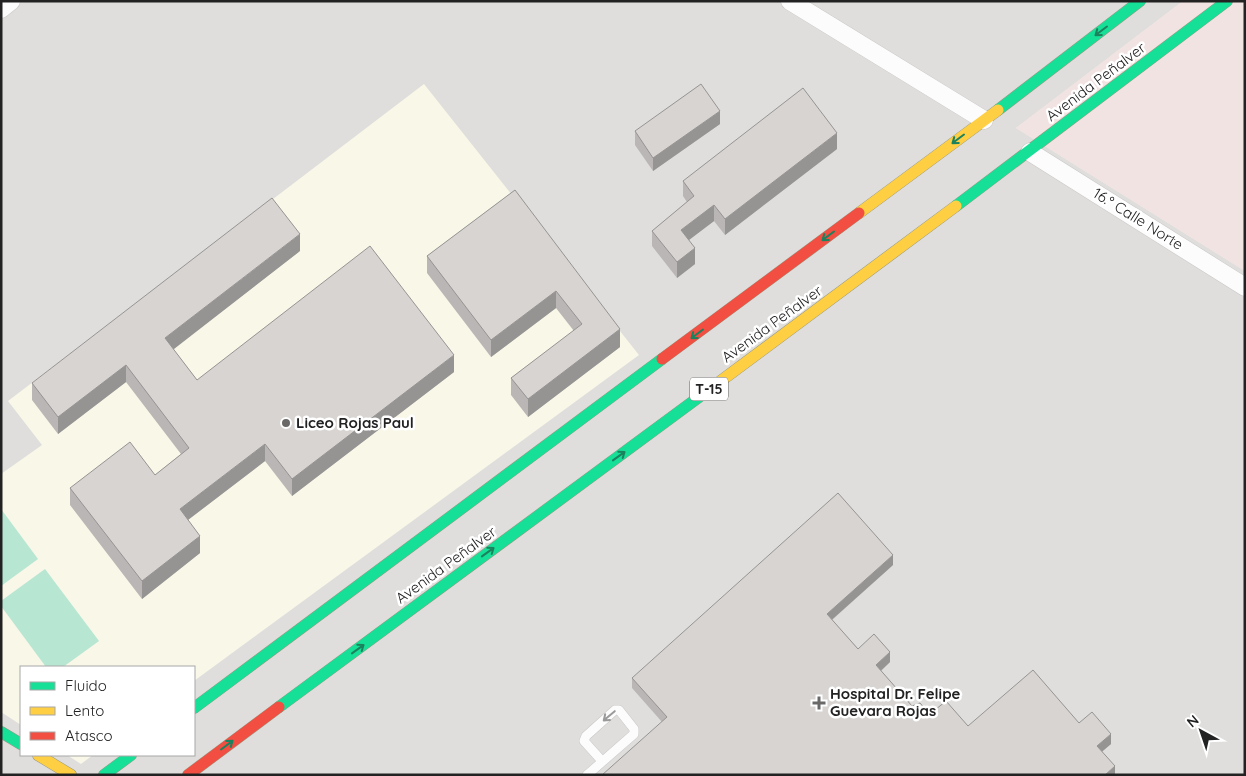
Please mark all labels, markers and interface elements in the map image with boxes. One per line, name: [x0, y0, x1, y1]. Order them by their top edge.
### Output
one-way arrow: [1095, 25, 1108, 36]
street label: Avenida Peñalver: [1042, 38, 1150, 125]
one-way arrow: [952, 134, 965, 145]
street label: 16.° Calle Norte: [1090, 183, 1187, 254]
one-way arrow: [822, 231, 835, 242]
street label: Avenida Peñalver: [718, 281, 826, 367]
one-way arrow: [691, 328, 704, 339]
road number: T-15: [690, 378, 728, 400]
place label: Liceo Rojas Paul: [296, 413, 414, 432]
marker: Liceo Rojas Paul: [280, 417, 292, 429]
one-way arrow: [612, 450, 625, 461]
street label: Avenida Peñalver: [392, 522, 500, 608]
one-way arrow: [481, 547, 495, 557]
one-way arrow: [351, 644, 365, 654]
legend: [20, 666, 195, 756]
text: Fluido: [65, 676, 107, 695]
place label: Hospital Dr. Felipe Guevara Rojas: [830, 684, 961, 720]
marker: Hospital Dr. Felipe Guevara Rojas: [812, 696, 826, 710]
text: Lento: [65, 701, 104, 720]
north arrow: [1176, 706, 1226, 756]
one-way arrow: [602, 710, 615, 722]
text: N: [1183, 711, 1202, 731]
text: Atasco: [65, 726, 113, 745]
one-way arrow: [220, 740, 233, 751]

